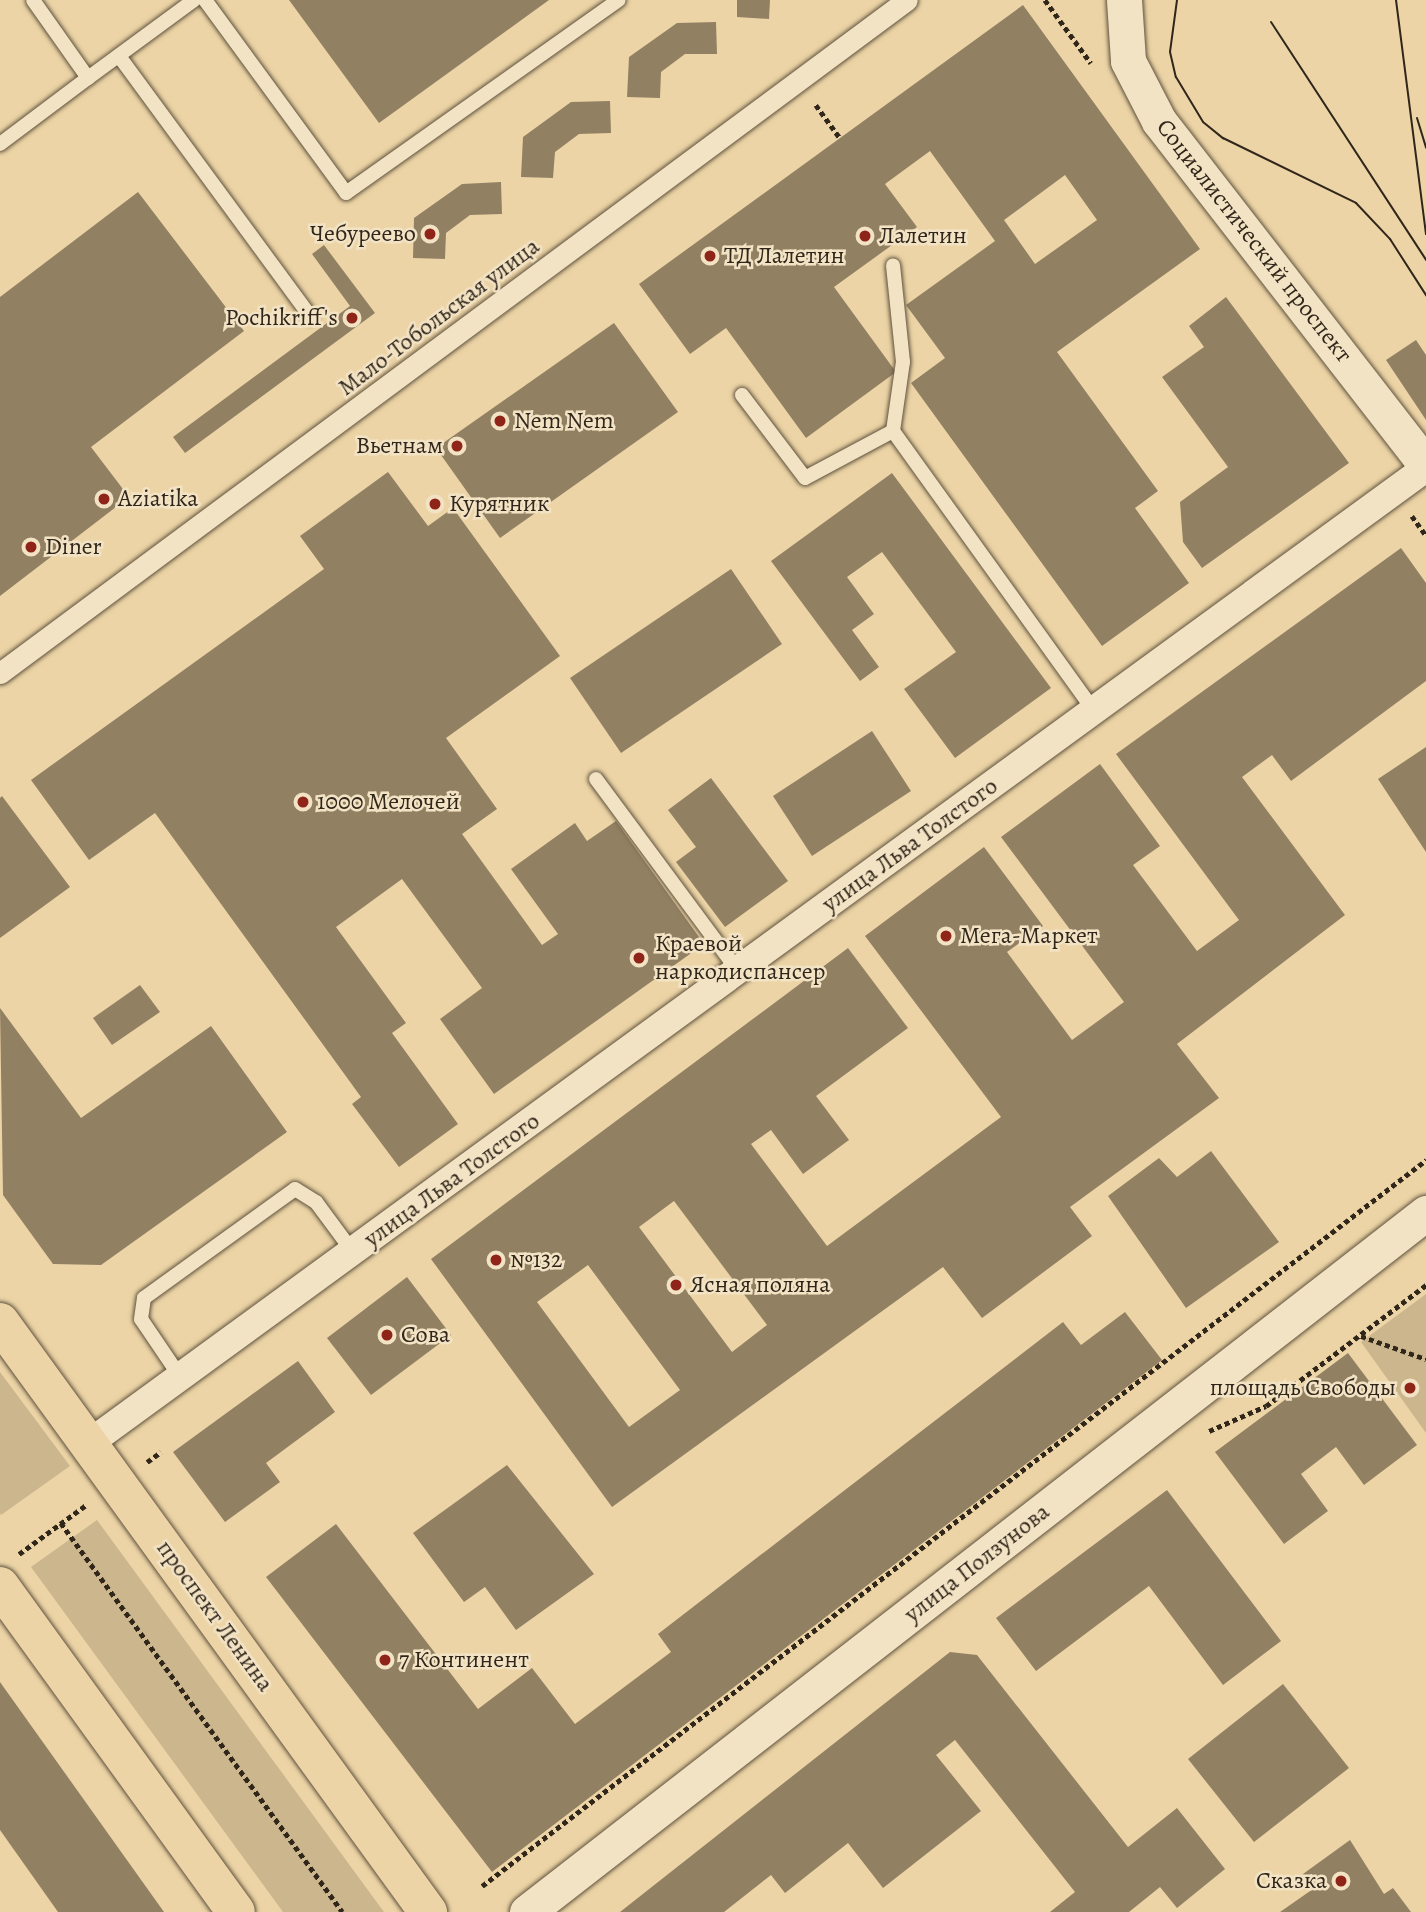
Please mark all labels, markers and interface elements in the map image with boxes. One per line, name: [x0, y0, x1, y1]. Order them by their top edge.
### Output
street label: Социалистический проспект: [1150, 114, 1358, 368]
place label: Чебуреево: [310, 220, 416, 248]
place label: Лалетин: [879, 222, 967, 250]
marker: Чебуреево: [422, 226, 438, 242]
marker: Лалетин: [857, 228, 873, 244]
street label: Мало-Тобольская улица: [333, 232, 545, 402]
place label: ТД Лалетин: [724, 242, 844, 270]
marker: ТД Лалетин: [702, 248, 718, 264]
place label: Pochikriff's: [225, 304, 338, 332]
marker: Pochikriff's: [344, 310, 360, 326]
place label: Nem Nem: [514, 407, 614, 435]
marker: Nem Nem: [492, 413, 508, 429]
place label: Вьетнам: [356, 432, 443, 460]
marker: Вьетнам: [449, 438, 465, 454]
place label: Aziatika: [118, 485, 198, 513]
place label: Курятник: [449, 490, 549, 518]
marker: Aziatika: [96, 491, 112, 507]
marker: Курятник: [427, 496, 443, 512]
place label: Diner: [45, 533, 102, 561]
marker: Diner: [23, 539, 39, 555]
street label: улица Льва Толстого: [817, 772, 1003, 918]
place label: 1000 Мелочей: [317, 788, 460, 816]
marker: 1000 Мелочей: [295, 794, 311, 810]
place label: Мега-Маркет: [960, 922, 1098, 950]
marker: Мега-Маркет: [938, 928, 954, 944]
place label: Краевой наркодиспансер: [655, 930, 825, 986]
marker: Краевой наркодиспансер: [629, 948, 649, 968]
street label: улица Льва Толстого: [359, 1107, 545, 1253]
place label: №132: [510, 1246, 562, 1274]
marker: №132: [488, 1252, 504, 1268]
place label: Ясная поляна: [690, 1271, 830, 1299]
marker: Ясная поляна: [668, 1277, 684, 1293]
place label: Сова: [401, 1321, 450, 1349]
marker: Сова: [379, 1327, 395, 1343]
place label: площадь Свободы: [1210, 1374, 1396, 1402]
marker: площадь Свободы: [1402, 1380, 1418, 1396]
street label: улица Ползунова: [899, 1497, 1055, 1629]
street label: проспект Ленина: [150, 1535, 280, 1697]
place label: 7 Континент: [399, 1646, 529, 1674]
marker: 7 Континент: [377, 1652, 393, 1668]
place label: Сказка: [1256, 1867, 1327, 1895]
marker: Сказка: [1333, 1873, 1349, 1889]

